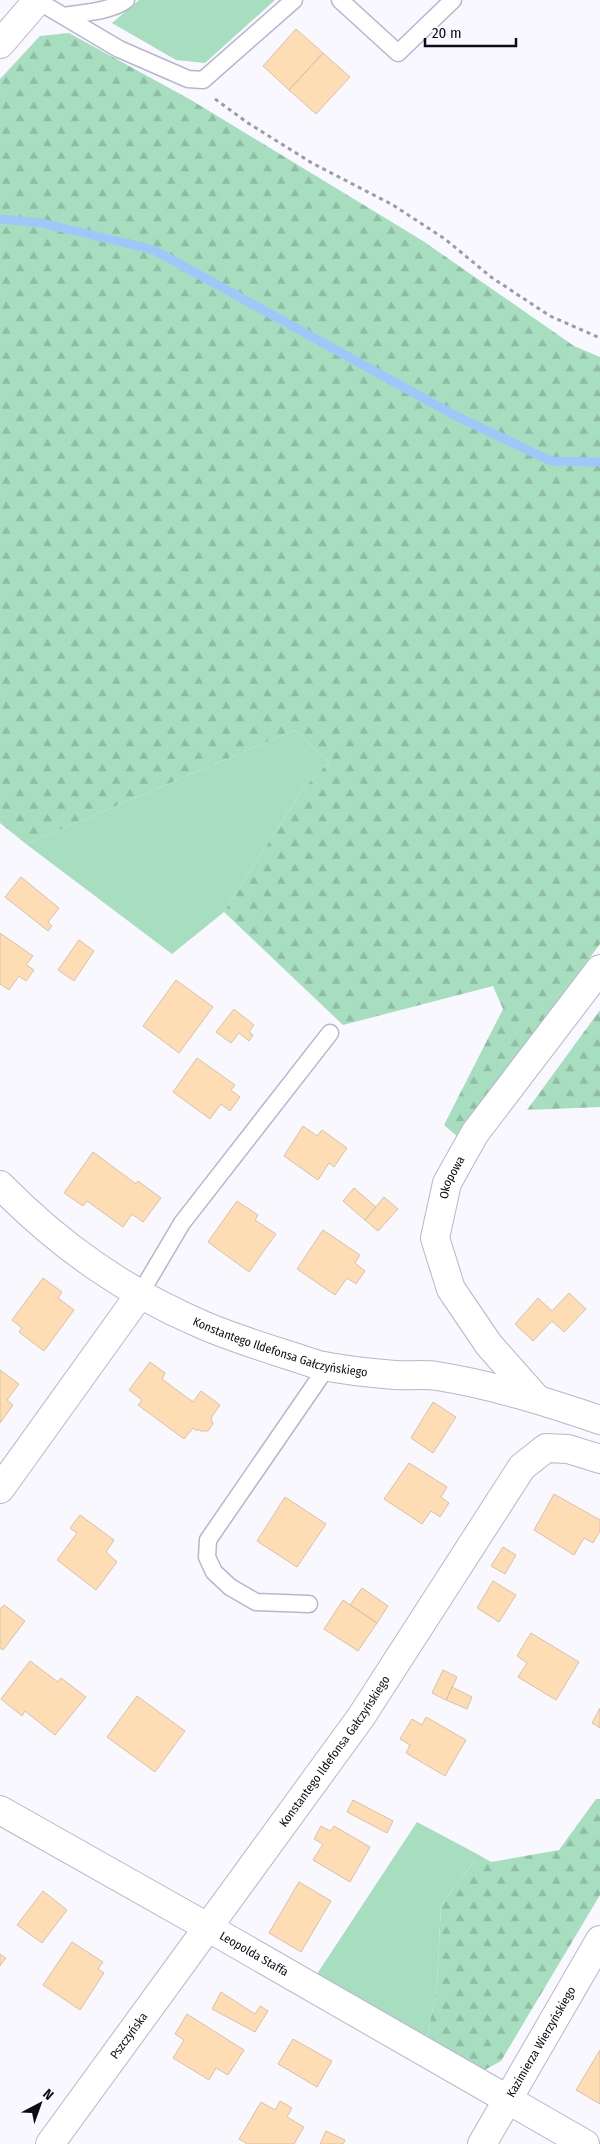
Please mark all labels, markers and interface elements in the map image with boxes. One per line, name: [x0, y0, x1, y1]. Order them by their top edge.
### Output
scale bar: [425, 15, 516, 47]
text: 20 m: [432, 24, 462, 42]
street label: Okopowa: [437, 1154, 468, 1200]
street label: Konstantego Ildefonsa Gałczyńskiego: [191, 1314, 368, 1379]
street label: Konstantego Ildefonsa Gałczyńskiego: [276, 1673, 393, 1830]
street label: Leopolda Staffa: [217, 1929, 291, 1979]
street label: Kazimierza Wierzyńskiego: [504, 1984, 579, 2100]
street label: Pszczyńska: [107, 2010, 150, 2062]
north arrow: [15, 2079, 65, 2129]
text: N: [39, 2085, 57, 2104]

